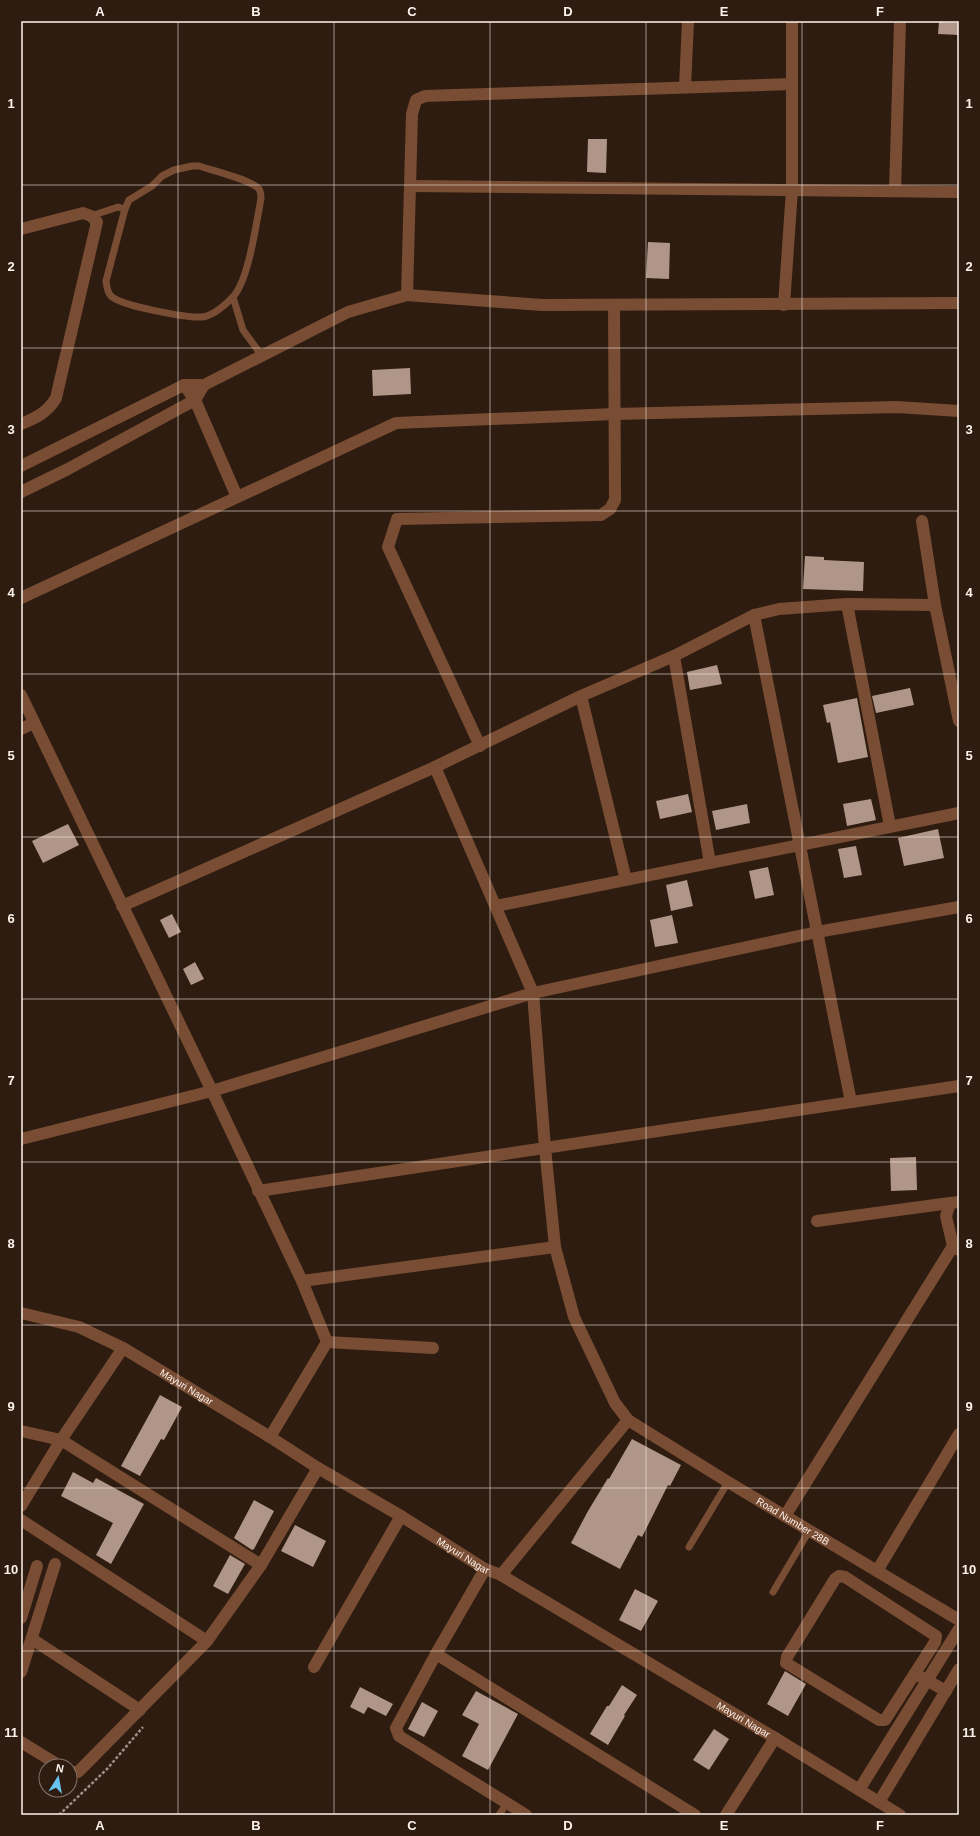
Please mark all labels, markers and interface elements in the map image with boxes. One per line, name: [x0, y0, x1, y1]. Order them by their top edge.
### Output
text: A: [95, 4, 105, 19]
text: B: [251, 4, 261, 19]
text: C: [407, 4, 417, 19]
text: D: [563, 4, 573, 19]
text: E: [720, 4, 729, 19]
text: F: [876, 4, 884, 19]
text: 1: [7, 96, 15, 111]
text: 1: [965, 96, 973, 111]
text: 2: [7, 259, 15, 274]
text: 2: [965, 259, 973, 274]
text: 3: [7, 422, 15, 437]
text: 3: [965, 422, 973, 437]
text: 4: [7, 585, 15, 600]
text: 4: [965, 585, 973, 600]
text: 5: [7, 748, 15, 763]
text: 5: [965, 748, 973, 763]
text: 6: [7, 911, 15, 926]
text: 6: [965, 911, 973, 926]
text: 7: [7, 1073, 15, 1088]
text: 7: [965, 1073, 973, 1088]
text: 8: [7, 1236, 15, 1251]
text: 8: [965, 1236, 973, 1251]
street label: Mayuri Nagar: [158, 1367, 216, 1408]
text: 9: [7, 1399, 15, 1414]
text: 9: [965, 1399, 973, 1414]
street label: Road Number 28B: [754, 1495, 832, 1547]
street label: Mayuri Nagar: [435, 1535, 492, 1576]
text: 10: [4, 1562, 18, 1577]
text: 10: [962, 1562, 976, 1577]
street label: Mayuri Nagar: [715, 1700, 773, 1740]
text: 11: [4, 1725, 18, 1740]
text: 11: [962, 1725, 976, 1740]
north arrow: [38, 1758, 78, 1798]
text: N: [55, 1762, 65, 1775]
text: A: [95, 1818, 105, 1833]
text: B: [251, 1818, 261, 1833]
text: C: [407, 1818, 417, 1833]
text: D: [563, 1818, 573, 1833]
text: E: [720, 1818, 729, 1833]
text: F: [876, 1818, 884, 1833]

